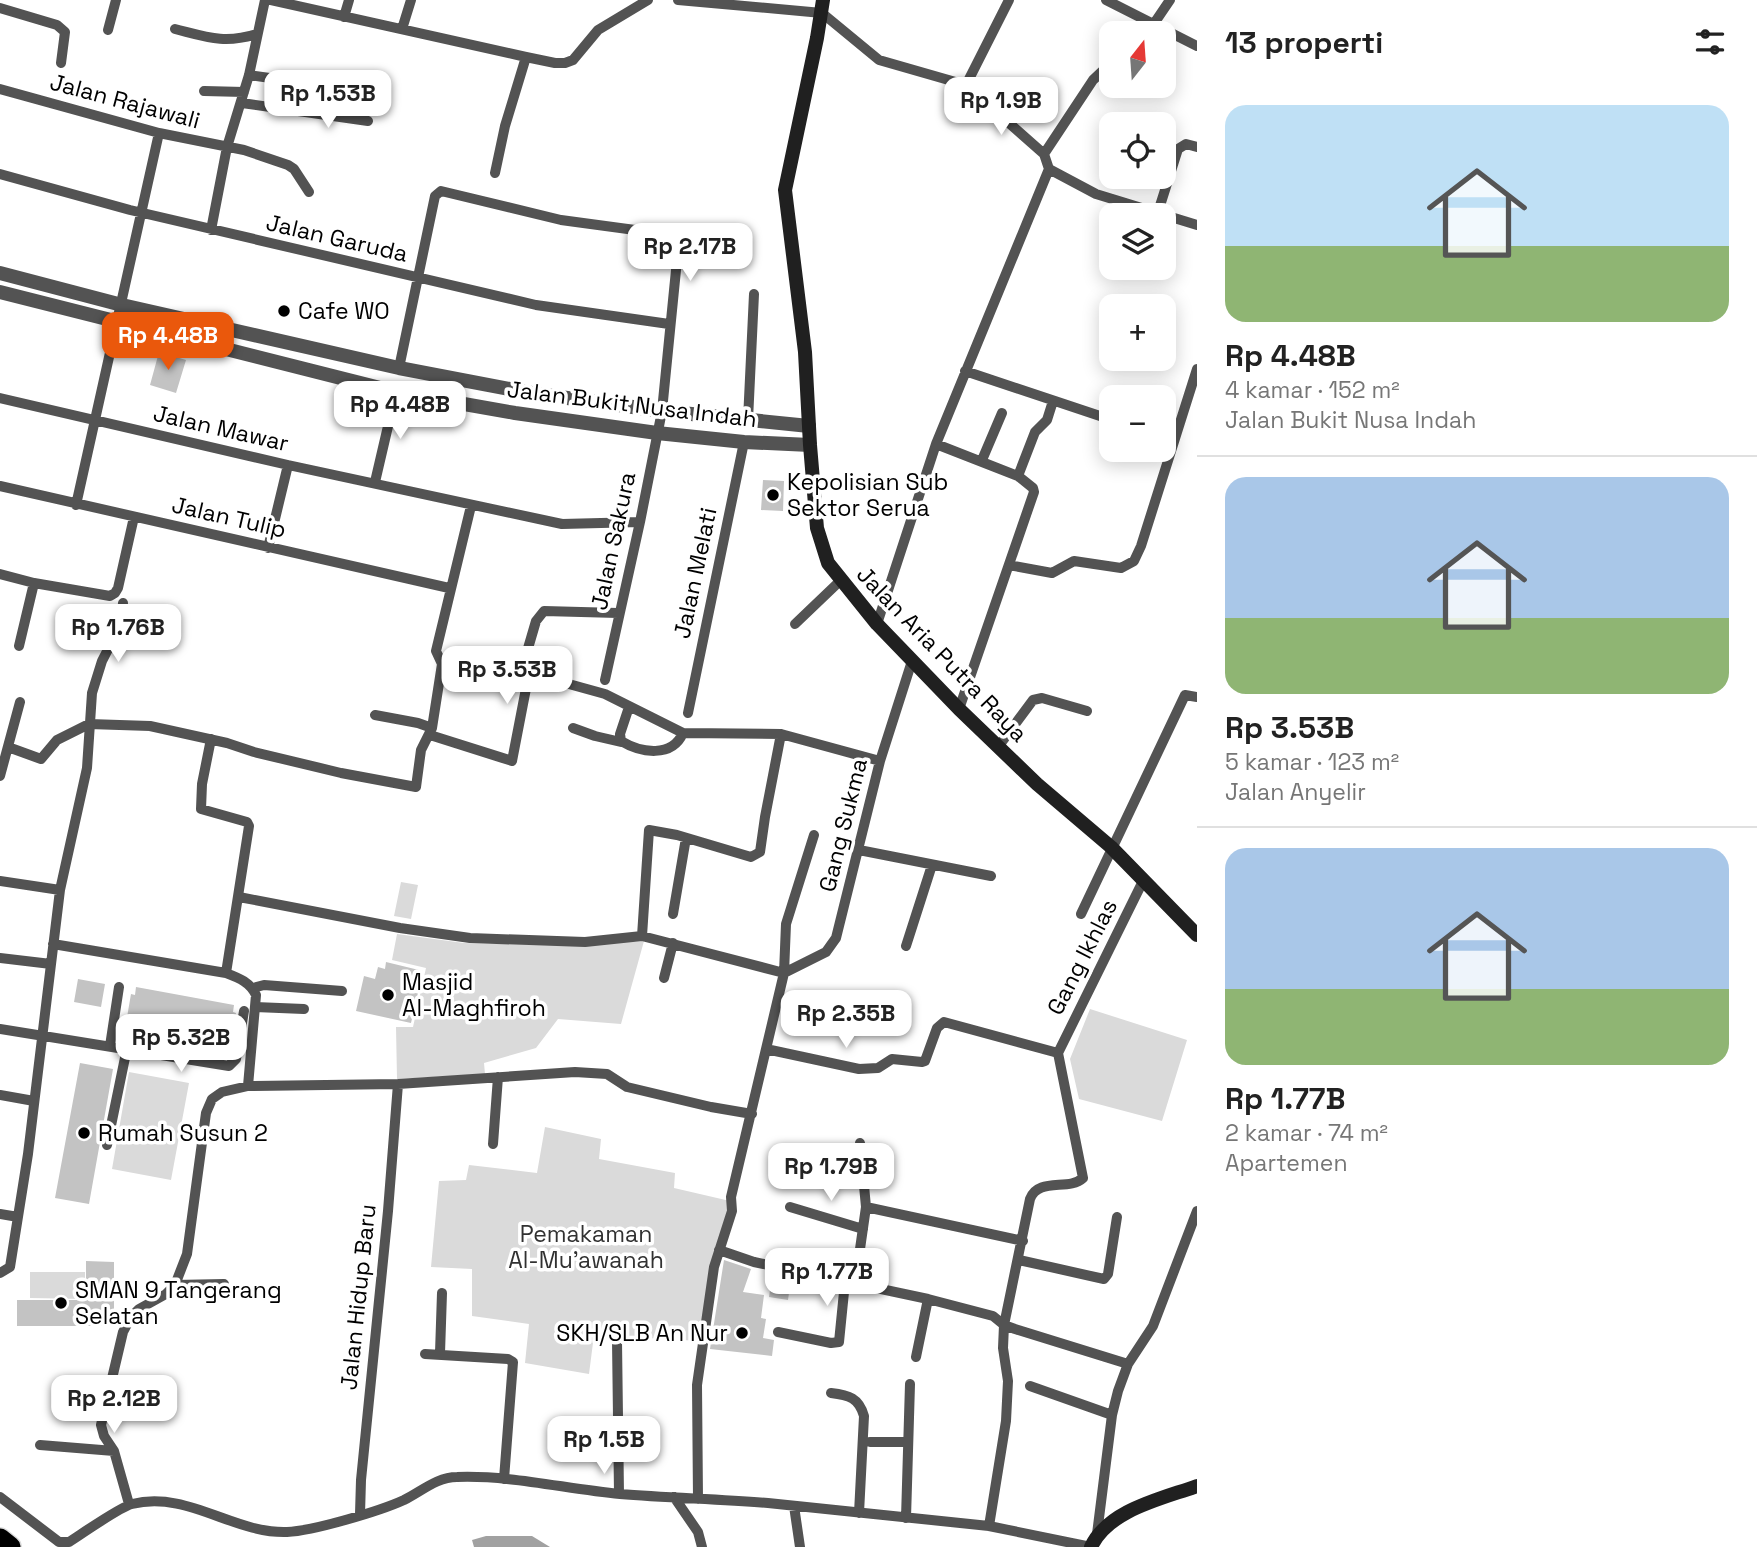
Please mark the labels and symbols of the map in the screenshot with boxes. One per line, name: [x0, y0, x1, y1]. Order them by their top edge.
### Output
north arrow: [1099, 21, 1176, 98]
street label: Jalan Rajawali: [47, 67, 203, 135]
pin: Rp 1.53B: [256, 71, 400, 130]
pin: Rp 1.9B: [936, 78, 1066, 137]
street label: Jalan Garuda: [263, 207, 411, 269]
pin: Rp 2.17B: [618, 224, 762, 283]
place label: Cafe WO: [298, 296, 390, 326]
marker: Cafe WO: [276, 303, 292, 319]
pin: Rp 4.48B: [96, 312, 240, 372]
street label: Jalan Bukit Nusa Indah: [505, 374, 759, 434]
pin: Rp 4.48B: [328, 382, 472, 441]
street label: Jalan Mawar: [150, 398, 292, 458]
place label: Kepolisian Sub Sektor Serua: [787, 467, 948, 523]
street label: Jalan Sakura: [584, 469, 642, 613]
marker: Kepolisian Sub Sektor Serua: [765, 487, 781, 503]
street label: Jalan Tulip: [169, 489, 289, 545]
street label: Jalan Melati: [666, 505, 724, 641]
street label: Jalan Aria Putra Raya: [850, 560, 1034, 748]
pin: Rp 1.76B: [46, 604, 190, 664]
pin: Rp 3.53B: [435, 646, 579, 706]
street label: Gang Sukma: [812, 755, 874, 895]
street label: Gang Ikhlas: [1040, 894, 1124, 1020]
place label: Masjid Al-Maghfiroh: [402, 967, 546, 1023]
marker: Masjid Al-Maghfiroh: [380, 987, 396, 1003]
pin: Rp 2.35B: [774, 990, 918, 1050]
pin: Rp 5.32B: [109, 1014, 253, 1074]
place label: Rumah Susun 2: [98, 1118, 268, 1148]
marker: Rumah Susun 2: [76, 1125, 92, 1141]
pin: Rp 1.79B: [759, 1144, 903, 1203]
street label: Jalan Hidup Baru: [333, 1203, 383, 1391]
park label: Pemakaman Al-Mu'awanah: [508, 1219, 664, 1275]
pin: Rp 1.77B: [755, 1248, 899, 1308]
place label: SMAN 9 Tangerang Selatan: [75, 1275, 282, 1331]
marker: SMAN 9 Tangerang Selatan: [53, 1295, 69, 1311]
place label: SKH/SLB An Nur: [556, 1318, 728, 1348]
marker: SKH/SLB An Nur: [734, 1325, 750, 1341]
pin: Rp 2.12B: [42, 1376, 186, 1435]
pin: Rp 1.5B: [539, 1416, 669, 1476]

